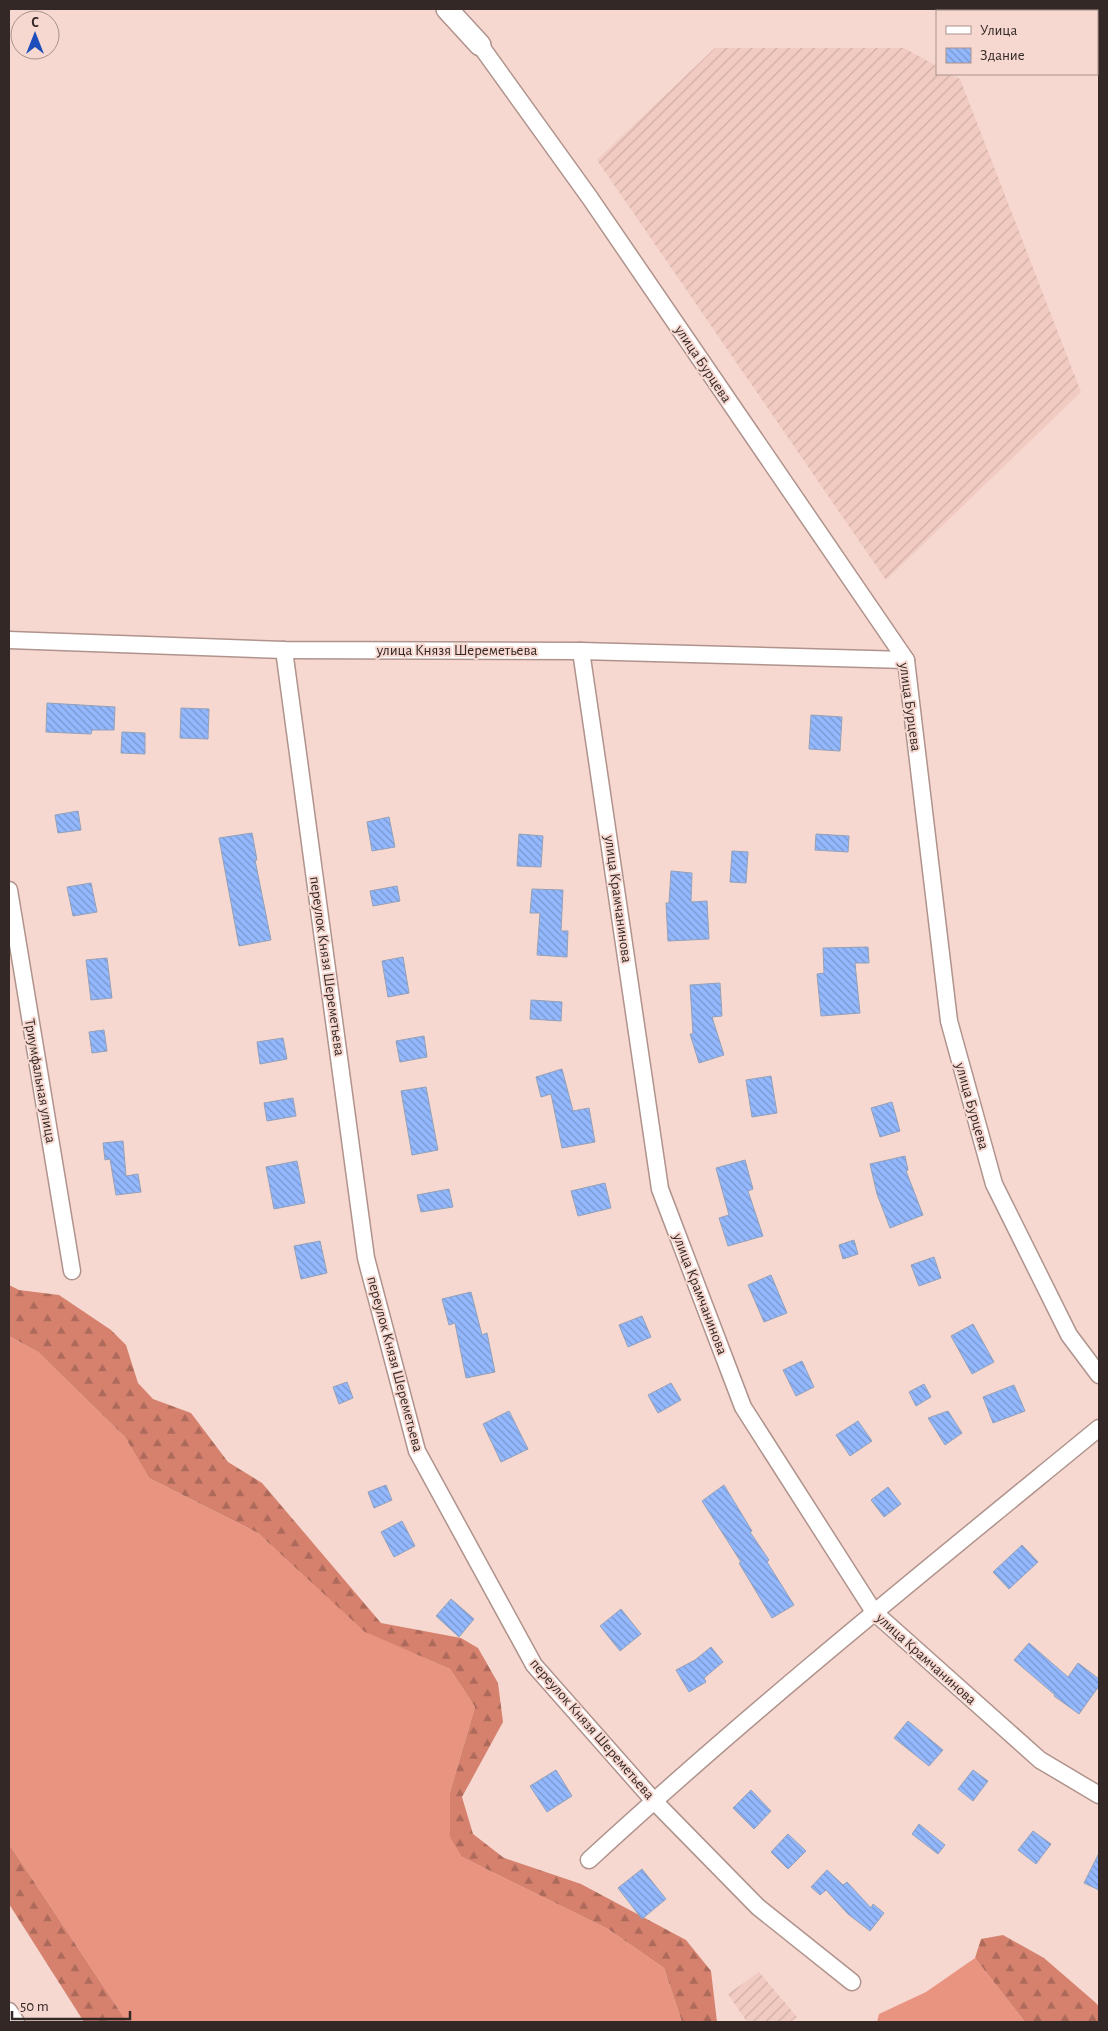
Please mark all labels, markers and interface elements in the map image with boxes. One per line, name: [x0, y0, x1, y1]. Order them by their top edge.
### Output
north arrow: [10, 10, 60, 60]
legend: [936, 10, 1098, 75]
text: С: [31, 16, 39, 30]
text: Улица: [980, 23, 1017, 38]
text: Здание: [980, 48, 1025, 63]
street label: улица Бурцева: [671, 322, 734, 405]
street label: улица Князя Шереметьева: [376, 643, 537, 658]
street label: улица Бурцева: [896, 661, 924, 752]
street label: улица Крамчанинова: [601, 833, 634, 964]
street label: переулок Князя Шереметьева: [307, 875, 347, 1057]
street label: Триумфальная улица: [22, 1018, 58, 1144]
street label: улица Бурцева: [952, 1060, 992, 1151]
street label: улица Крамчанинова: [670, 1230, 730, 1357]
street label: переулок Князя Шереметьева: [364, 1275, 426, 1454]
street label: улица Крамчанинова: [872, 1610, 979, 1708]
street label: переулок Князя Шереметьева: [527, 1656, 657, 1802]
scale bar: [12, 1988, 130, 2020]
text: 50 m: [20, 1999, 49, 2014]

